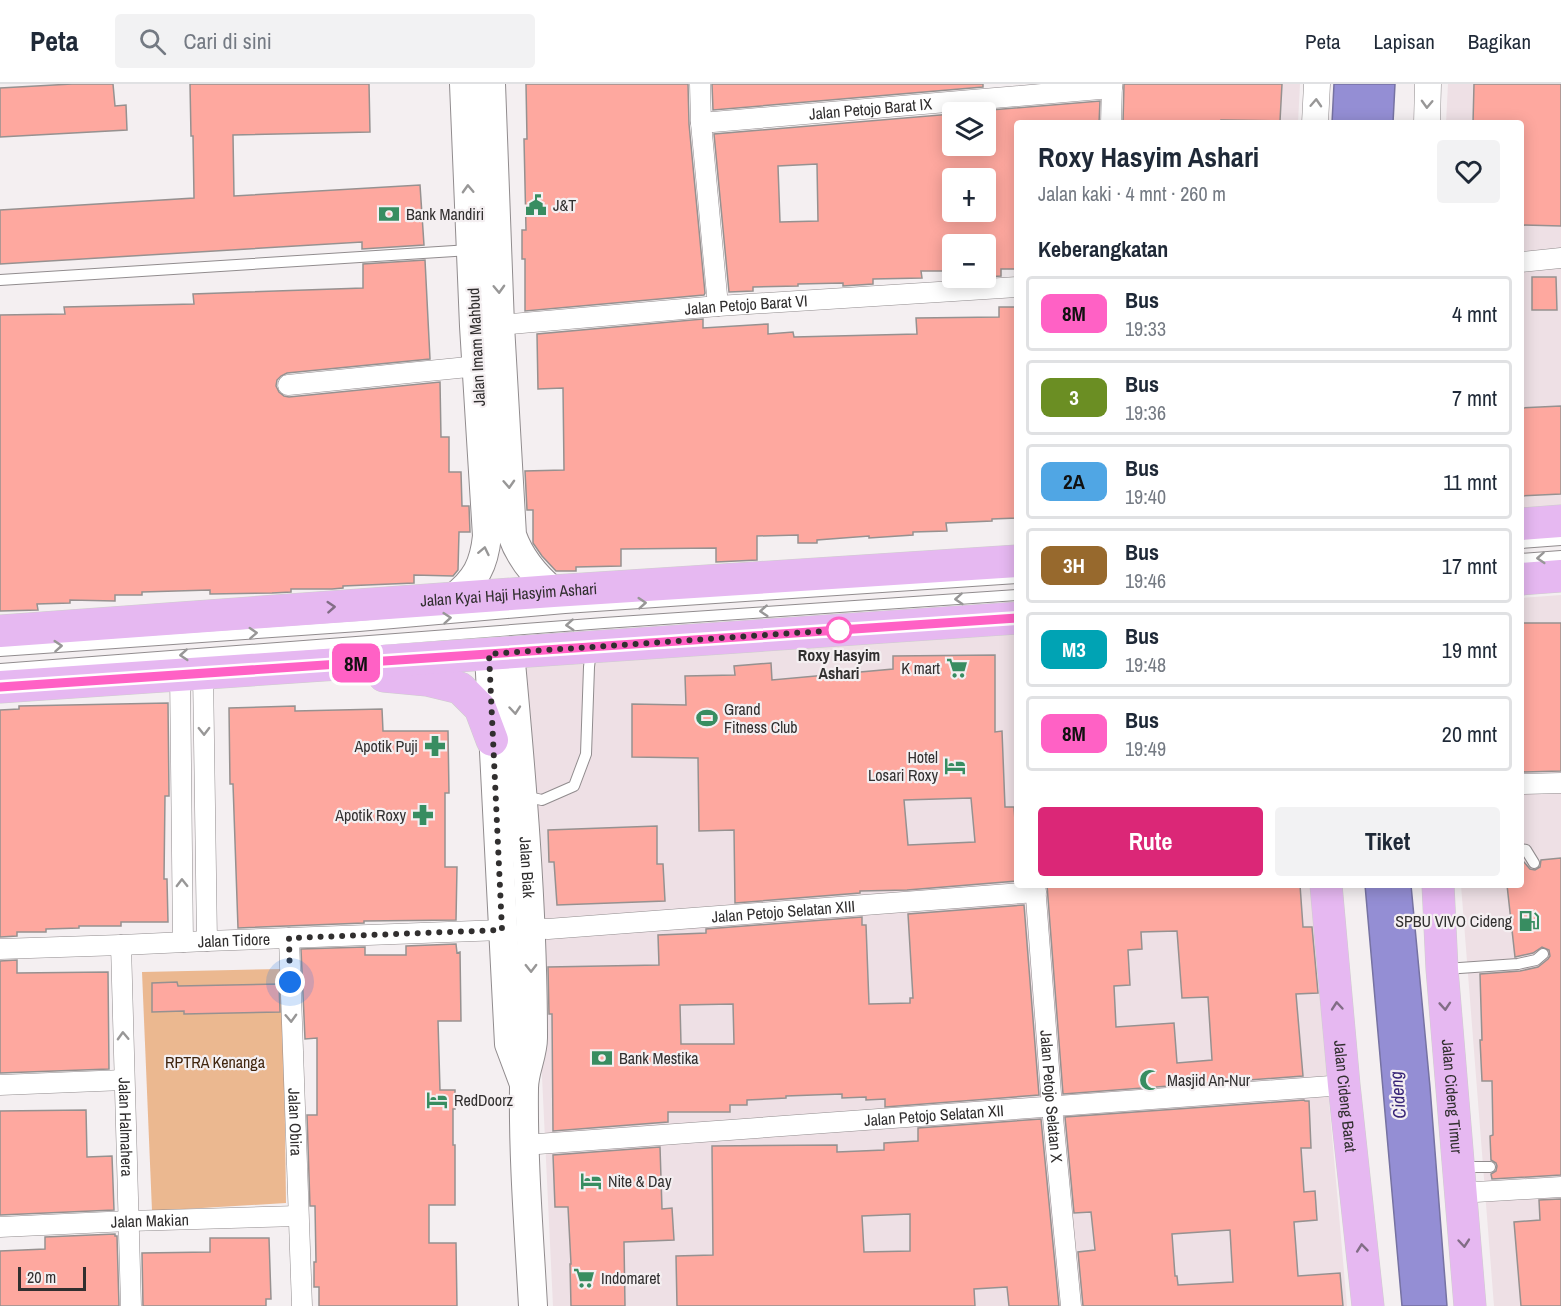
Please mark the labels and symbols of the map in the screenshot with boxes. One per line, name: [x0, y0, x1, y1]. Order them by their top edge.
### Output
street label: Jalan Petojo Barat IX: [808, 92, 933, 125]
one-way arrow: [1310, 99, 1323, 108]
one-way arrow: [1421, 99, 1434, 108]
one-way arrow: [462, 185, 475, 194]
public building icon: J&T: [524, 193, 548, 217]
place label: J&T: [553, 194, 576, 216]
bank icon: Bank Mandiri: [377, 202, 401, 226]
place label: Bank Mandiri: [406, 203, 484, 225]
one-way arrow: [492, 285, 505, 294]
street label: Jalan Imam Mahbud: [462, 287, 490, 407]
street label: Jalan Petojo Barat VI: [684, 289, 808, 320]
one-way arrow: [503, 480, 516, 489]
one-way arrow: [477, 547, 490, 557]
one-way arrow: [1536, 551, 1546, 564]
street label: Jalan Kyai Haji Hasyim Ashari: [419, 577, 598, 612]
one-way arrow: [954, 592, 963, 605]
one-way arrow: [637, 596, 646, 609]
one-way arrow: [326, 601, 335, 614]
one-way arrow: [760, 605, 769, 618]
one-way arrow: [443, 612, 452, 625]
marker: Roxy Hasyim Ashari: [826, 617, 852, 643]
one-way arrow: [565, 618, 574, 631]
one-way arrow: [248, 626, 257, 639]
one-way arrow: [54, 640, 63, 653]
line badge: 8M: [329, 644, 383, 682]
place label: Roxy Hasyim Ashari: [798, 644, 880, 684]
one-way arrow: [180, 648, 189, 661]
supermarket icon: K mart: [945, 656, 969, 680]
place label: K mart: [901, 657, 940, 679]
place label: Grand Fitness Club: [724, 698, 798, 738]
one-way arrow: [508, 706, 521, 715]
sports icon: Grand Fitness Club: [695, 706, 719, 730]
one-way arrow: [198, 726, 210, 735]
pharmacy icon: Apotik Puji: [423, 734, 447, 758]
place label: Apotik Puji: [354, 735, 418, 757]
place label: Hotel Losari Roxy: [868, 746, 938, 786]
hotel icon: Hotel Losari Roxy: [943, 754, 967, 778]
pharmacy icon: Apotik Roxy: [411, 803, 435, 827]
place label: Apotik Roxy: [334, 804, 406, 826]
street label: Jalan Biak: [514, 836, 540, 899]
one-way arrow: [176, 879, 189, 888]
street label: Jalan Petojo Selatan XIII: [711, 895, 856, 928]
fuel station icon: SPBU VIVO Cideng: [1517, 909, 1541, 933]
place label: SPBU VIVO Cideng: [1395, 910, 1513, 932]
street label: Jalan Tidore: [197, 928, 270, 952]
one-way arrow: [525, 963, 538, 972]
your location: [275, 967, 305, 997]
one-way arrow: [1331, 1002, 1344, 1011]
one-way arrow: [1438, 1002, 1451, 1011]
one-way arrow: [284, 1014, 297, 1023]
street label: Jalan Petojo Selatan X: [1035, 1029, 1068, 1164]
one-way arrow: [117, 1032, 130, 1041]
street label: Jalan Cideng Timur: [1437, 1038, 1468, 1155]
street label: Jalan Cideng Barat: [1329, 1039, 1362, 1154]
bank icon: Bank Mestika: [590, 1046, 614, 1070]
place label: Bank Mestika: [619, 1047, 699, 1069]
park label: RPTRA Kenanga: [165, 1051, 266, 1073]
mosque icon: Masjid An-Nur: [1138, 1068, 1162, 1092]
place label: Masjid An-Nur: [1167, 1069, 1251, 1091]
water label: Cideng: [1383, 1070, 1412, 1120]
street label: Jalan Halmahera: [114, 1077, 138, 1178]
street label: Jalan Obira: [283, 1088, 308, 1157]
hotel icon: RedDoorz: [425, 1088, 449, 1112]
place label: RedDoorz: [454, 1089, 513, 1111]
street label: Jalan Petojo Selatan XII: [863, 1099, 1005, 1131]
hotel icon: Nite & Day: [579, 1169, 603, 1193]
place label: Nite & Day: [608, 1170, 672, 1192]
street label: Jalan Makian: [110, 1208, 189, 1233]
one-way arrow: [1457, 1238, 1470, 1247]
one-way arrow: [1356, 1243, 1368, 1252]
scale bar: [18, 1264, 86, 1292]
supermarket icon: Indomaret: [572, 1266, 596, 1290]
place label: Indomaret: [601, 1267, 660, 1289]

